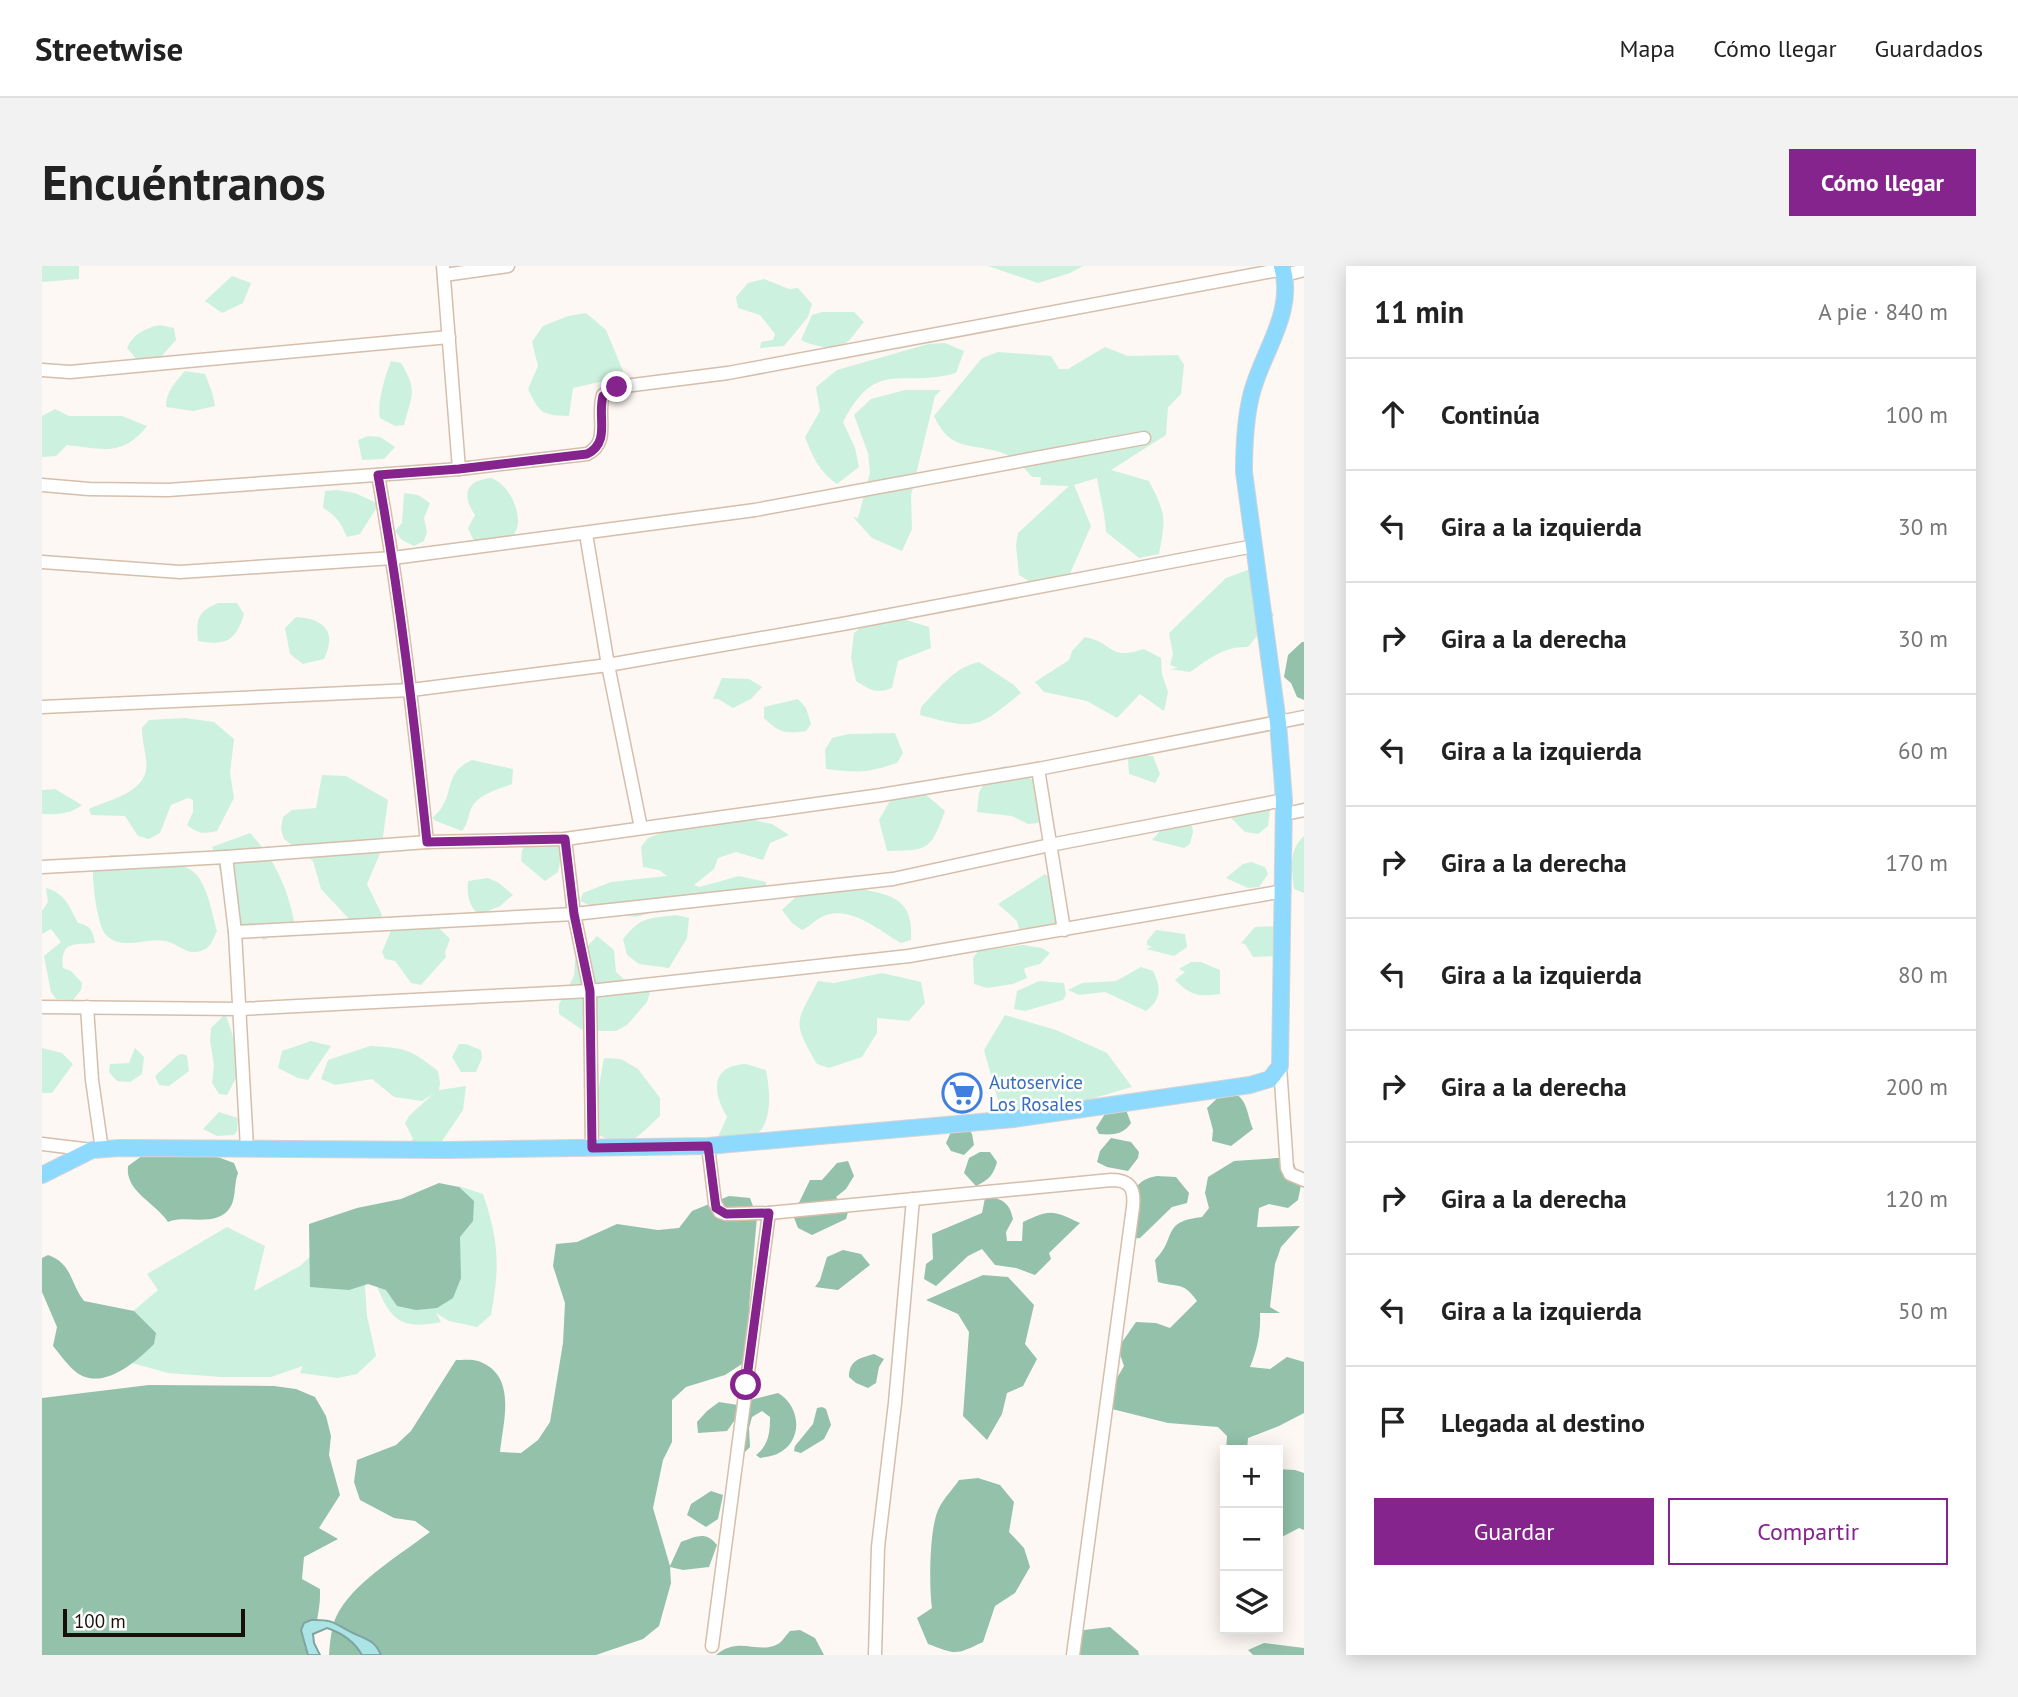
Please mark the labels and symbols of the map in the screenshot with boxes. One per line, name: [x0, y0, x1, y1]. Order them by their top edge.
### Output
route end: [601, 371, 632, 402]
place label: Autoservice Los Rosales: [989, 1070, 1083, 1116]
supermarket icon: Autoservice Los Rosales: [941, 1072, 983, 1114]
route start: [730, 1369, 761, 1400]
scale bar: [63, 1606, 245, 1638]

